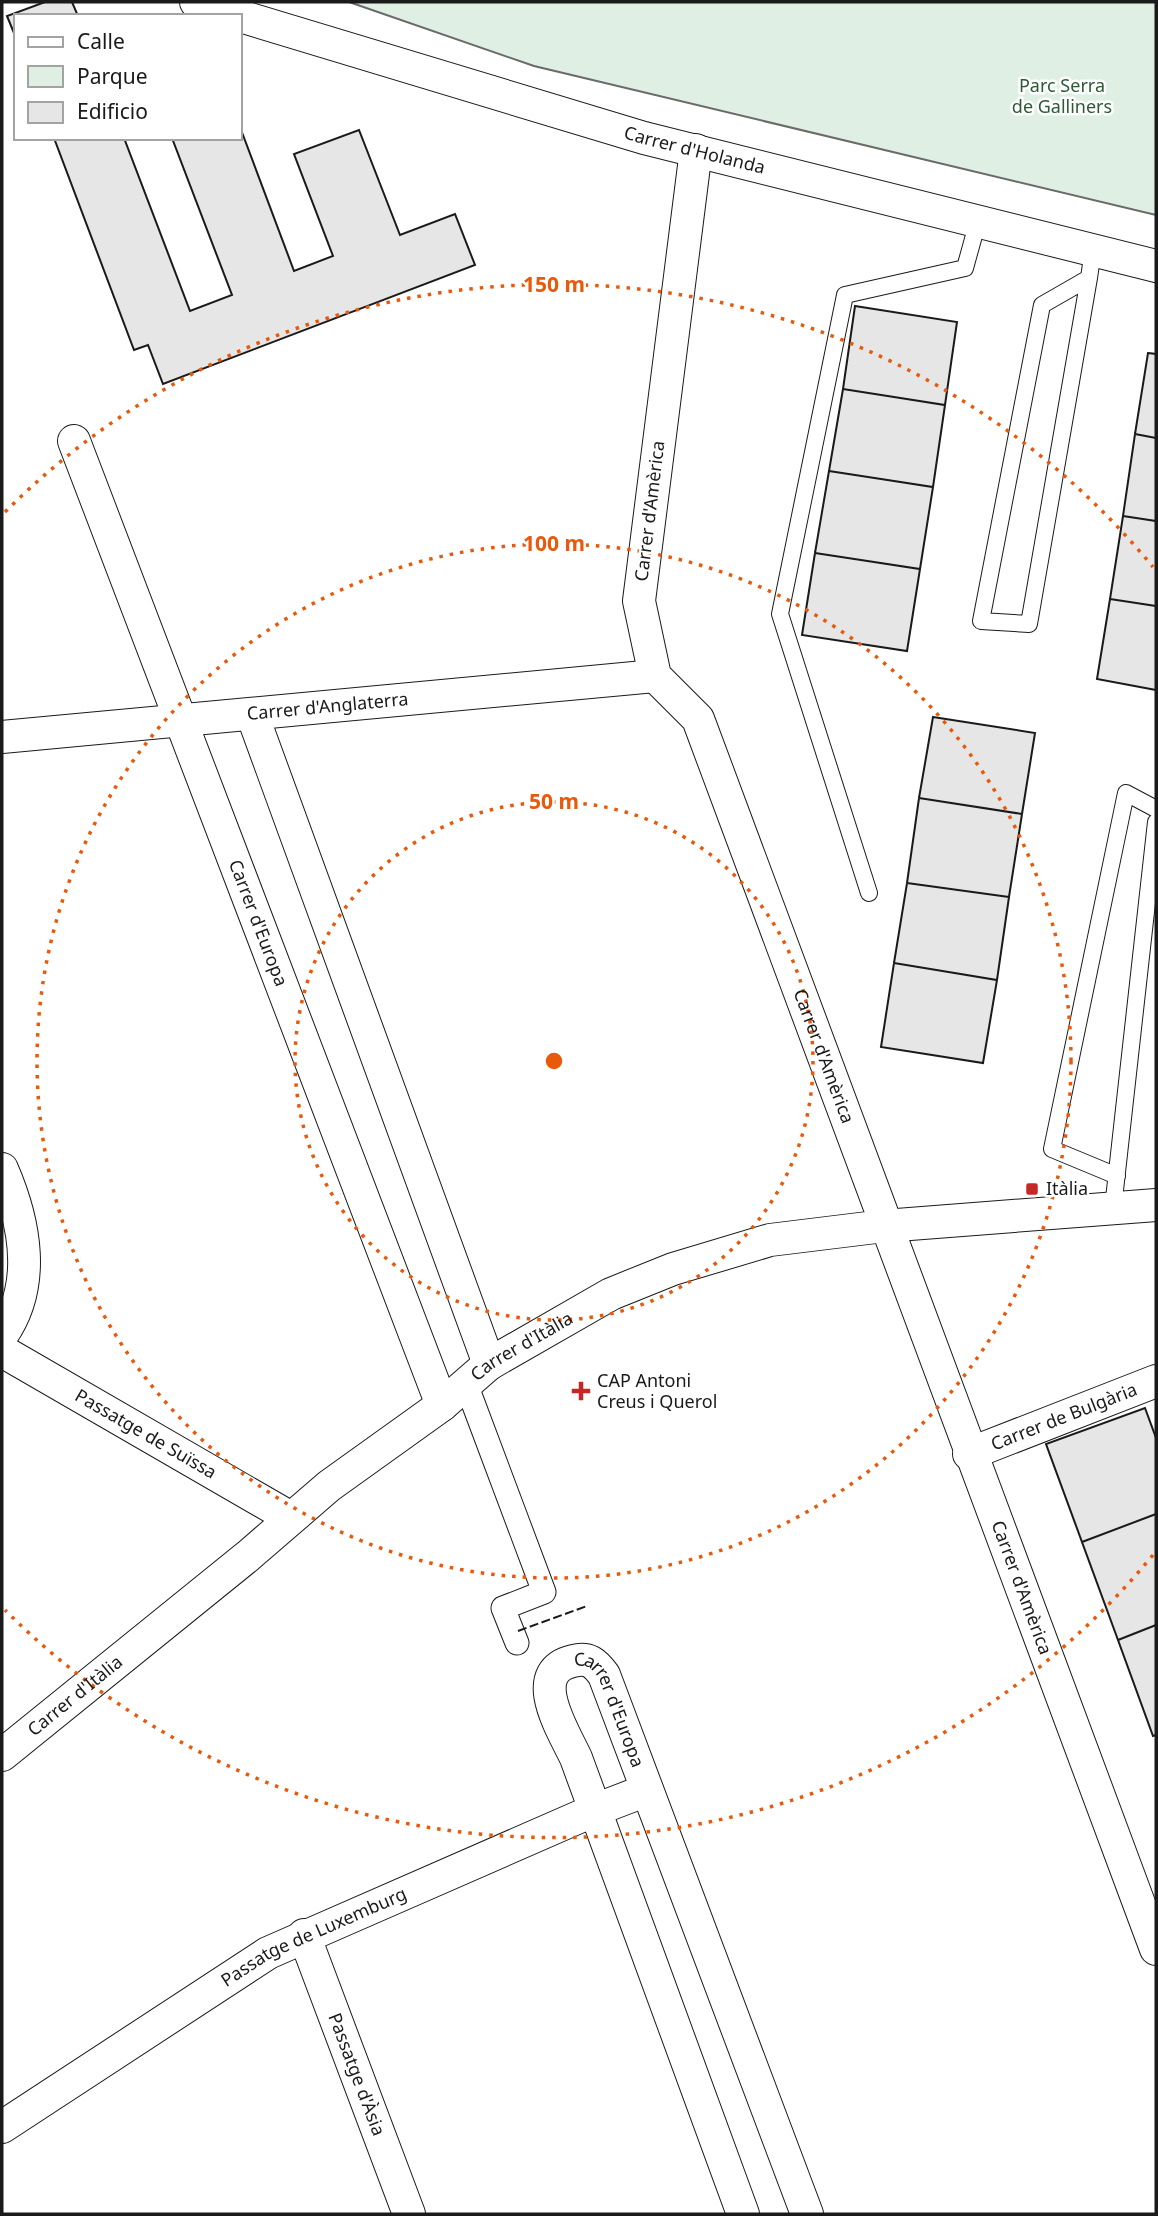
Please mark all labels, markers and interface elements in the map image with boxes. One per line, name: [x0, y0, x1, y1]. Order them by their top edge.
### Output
legend: [14, 14, 242, 140]
text: Calle: [77, 27, 125, 55]
text: Parque: [77, 62, 147, 90]
park label: Parc Serra de Galliners: [1012, 73, 1112, 118]
text: Edificio: [77, 97, 148, 125]
street label: Carrer d'Holanda: [621, 120, 768, 179]
text: 150 m: [523, 270, 585, 298]
street label: Carrer d'Amèrica: [628, 439, 670, 583]
text: 100 m: [523, 529, 585, 557]
street label: Carrer d'Anglaterra: [246, 686, 409, 725]
text: 50 m: [529, 787, 579, 815]
street label: Carrer d'Europa: [224, 856, 294, 989]
street label: Carrer d'Amèrica: [789, 985, 860, 1126]
centre of rings: [542, 1049, 566, 1073]
place label: Itàlia: [1046, 1176, 1088, 1200]
marker: Itàlia: [1024, 1181, 1040, 1197]
street label: Carrer d'Itàlia: [465, 1305, 577, 1386]
place label: CAP Antoni Creus i Querol: [597, 1368, 717, 1413]
street label: Carrer de Bulgària: [987, 1377, 1140, 1455]
marker: CAP Antoni Creus i Querol: [571, 1381, 591, 1401]
street label: Passatge de Suïssa: [71, 1383, 221, 1484]
street label: Carrer d'Amèrica: [986, 1517, 1058, 1658]
street label: Carrer d'Europa: [573, 1646, 651, 1770]
street label: Carrer d'Itàlia: [22, 1649, 127, 1741]
street label: Passatge de Luxemburg: [216, 1881, 410, 1992]
street label: Passatge d'Àsia: [323, 2009, 391, 2139]

